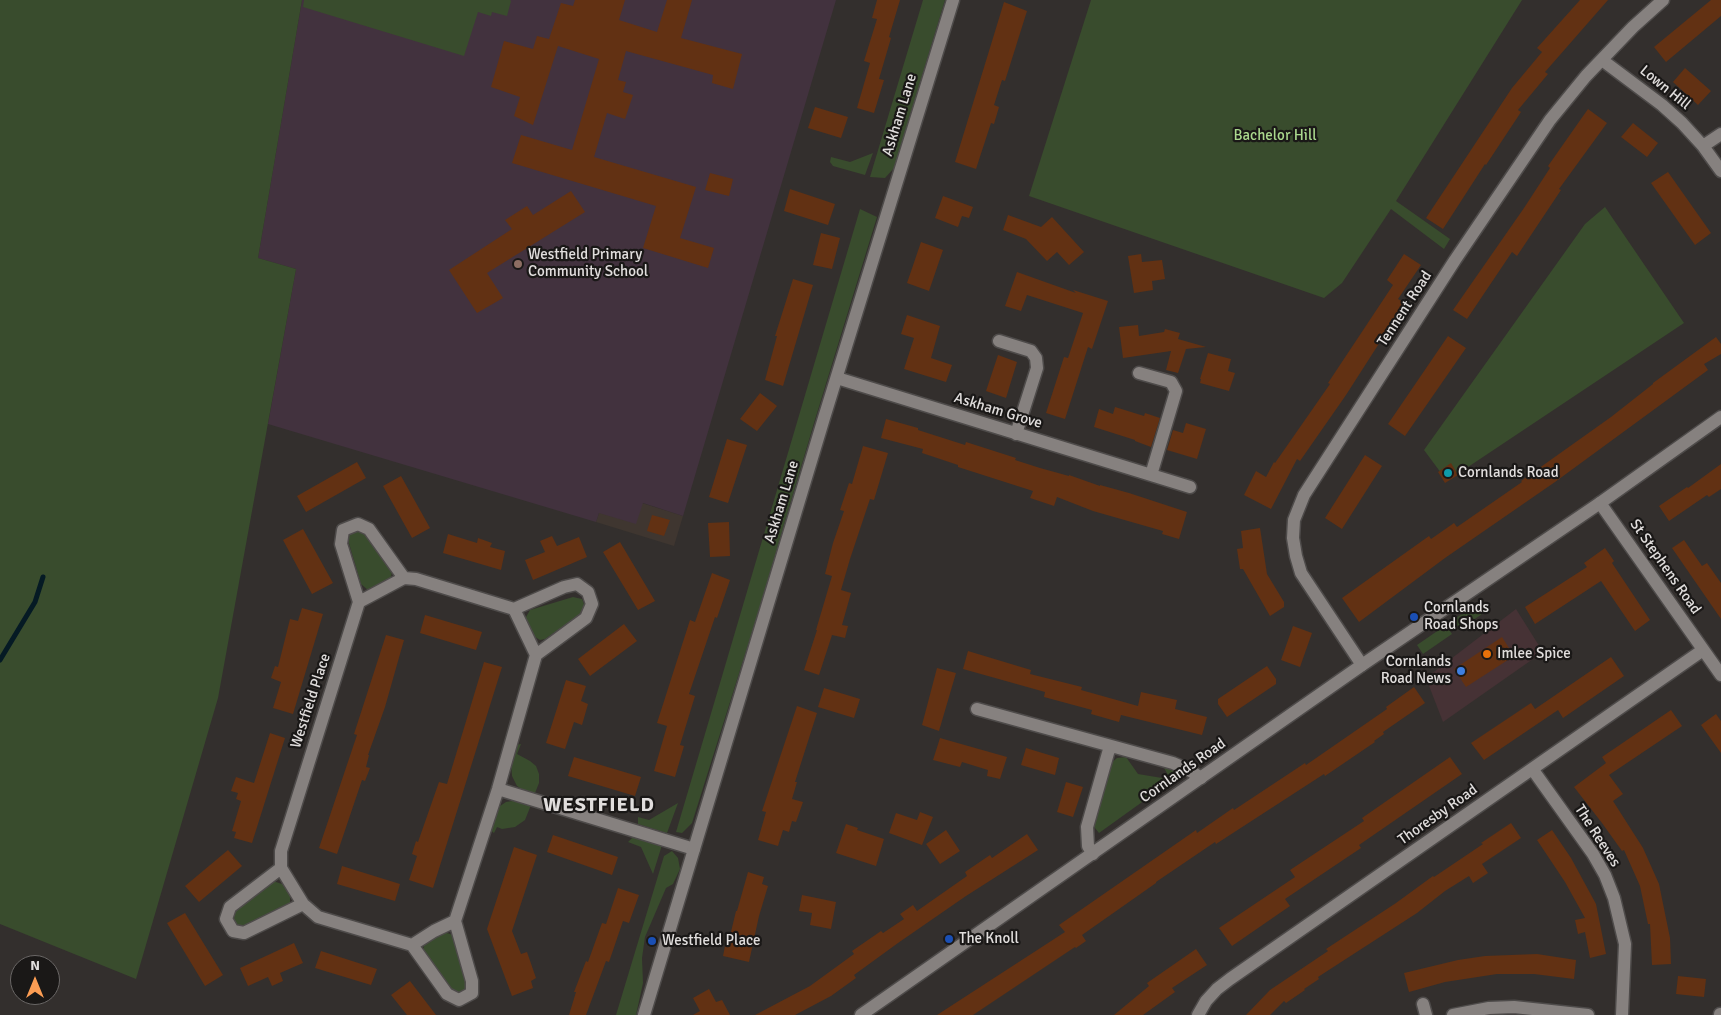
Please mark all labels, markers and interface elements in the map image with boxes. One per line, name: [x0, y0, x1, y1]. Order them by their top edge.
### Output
street label: Lown Hill: [1636, 62, 1694, 114]
street label: Askham Lane: [879, 72, 921, 158]
park label: Bachelor Hill: [1233, 127, 1317, 145]
place label: Westfield Primary Community School: [528, 246, 648, 281]
marker: Westfield Primary Community School: [512, 258, 524, 270]
street label: Tennent Road: [1374, 268, 1436, 350]
street label: Askham Grove: [952, 389, 1044, 433]
street label: Askham Lane: [761, 459, 803, 545]
place label: Cornlands Road: [1458, 464, 1559, 482]
marker: Cornlands Road: [1442, 467, 1454, 479]
street label: St Stephens Road: [1626, 516, 1704, 618]
place label: Cornlands Road Shops: [1424, 599, 1498, 634]
marker: Cornlands Road Shops: [1408, 611, 1420, 623]
place label: Imlee Spice: [1497, 645, 1571, 663]
marker: Imlee Spice: [1481, 648, 1493, 660]
street label: Westfield Place: [287, 651, 335, 751]
place label: Cornlands Road News: [1381, 653, 1451, 688]
marker: Cornlands Road News: [1455, 665, 1467, 677]
street label: Cornlands Road: [1137, 735, 1229, 807]
street label: Thoresby Road: [1395, 781, 1481, 849]
district label: WESTFIELD: [542, 794, 656, 818]
street label: The Reeves: [1570, 801, 1624, 871]
place label: The Knoll: [959, 930, 1019, 948]
place label: Westfield Place: [662, 932, 761, 950]
marker: The Knoll: [943, 933, 955, 945]
marker: Westfield Place: [646, 935, 658, 947]
north arrow: [10, 955, 60, 1005]
text: N: [30, 957, 40, 974]

